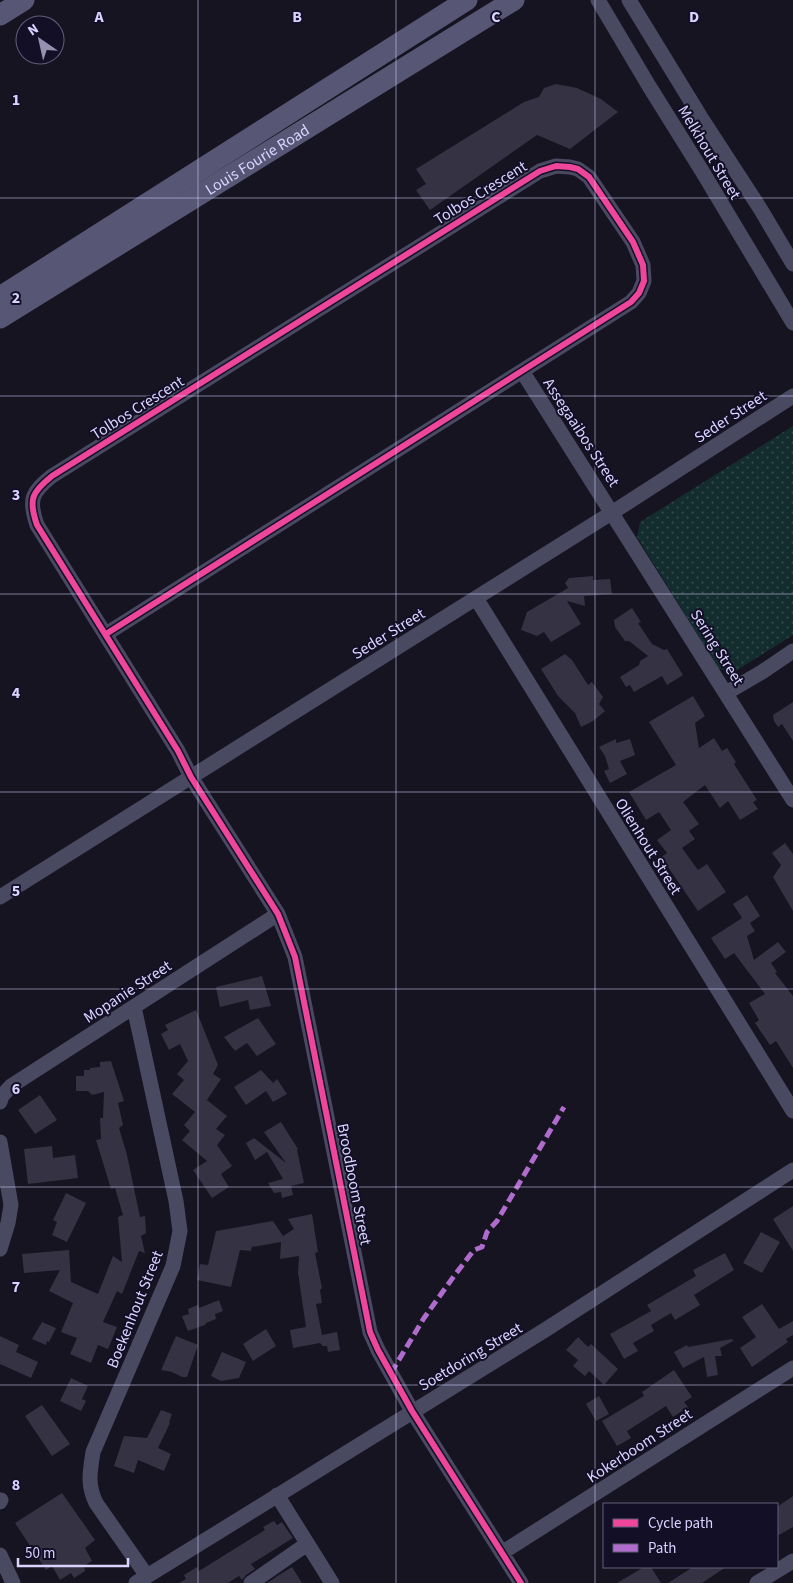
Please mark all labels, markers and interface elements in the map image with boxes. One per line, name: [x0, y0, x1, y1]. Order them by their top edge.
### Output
text: A: [93, 6, 104, 28]
text: B: [292, 6, 302, 28]
text: C: [491, 6, 501, 28]
text: D: [689, 6, 699, 28]
north arrow: [15, 15, 65, 65]
text: N: [24, 19, 43, 41]
text: 1: [12, 89, 20, 111]
street label: Melkhout Street: [672, 101, 746, 204]
street label: Louis Fourie Road: [201, 119, 314, 201]
street label: Tolbos Crescent: [430, 155, 532, 230]
text: 2: [12, 287, 20, 309]
street label: Tolbos Crescent: [87, 370, 189, 445]
street label: Assegaaibos Street: [538, 374, 625, 492]
street label: Seder Street: [690, 385, 771, 448]
text: 3: [12, 484, 20, 506]
street label: Seder Street: [348, 602, 430, 665]
street label: Sering Street: [685, 605, 750, 690]
text: 4: [12, 682, 21, 704]
street label: Olienhout Street: [610, 794, 687, 900]
text: 5: [12, 880, 20, 902]
street label: Mopanie Street: [79, 955, 176, 1029]
text: 6: [12, 1078, 20, 1100]
street label: Broodboom Street: [331, 1121, 377, 1248]
street label: Boekenhout Street: [101, 1247, 169, 1371]
text: 7: [12, 1276, 20, 1298]
street label: Soetdoring Street: [415, 1317, 527, 1397]
street label: Kokerboom Street: [583, 1403, 697, 1488]
text: 8: [12, 1474, 20, 1496]
legend: [603, 1503, 778, 1568]
text: Cycle path: [648, 1513, 713, 1534]
scale bar: [18, 1536, 128, 1568]
text: Path: [648, 1538, 676, 1559]
text: 50 m: [25, 1543, 55, 1564]

